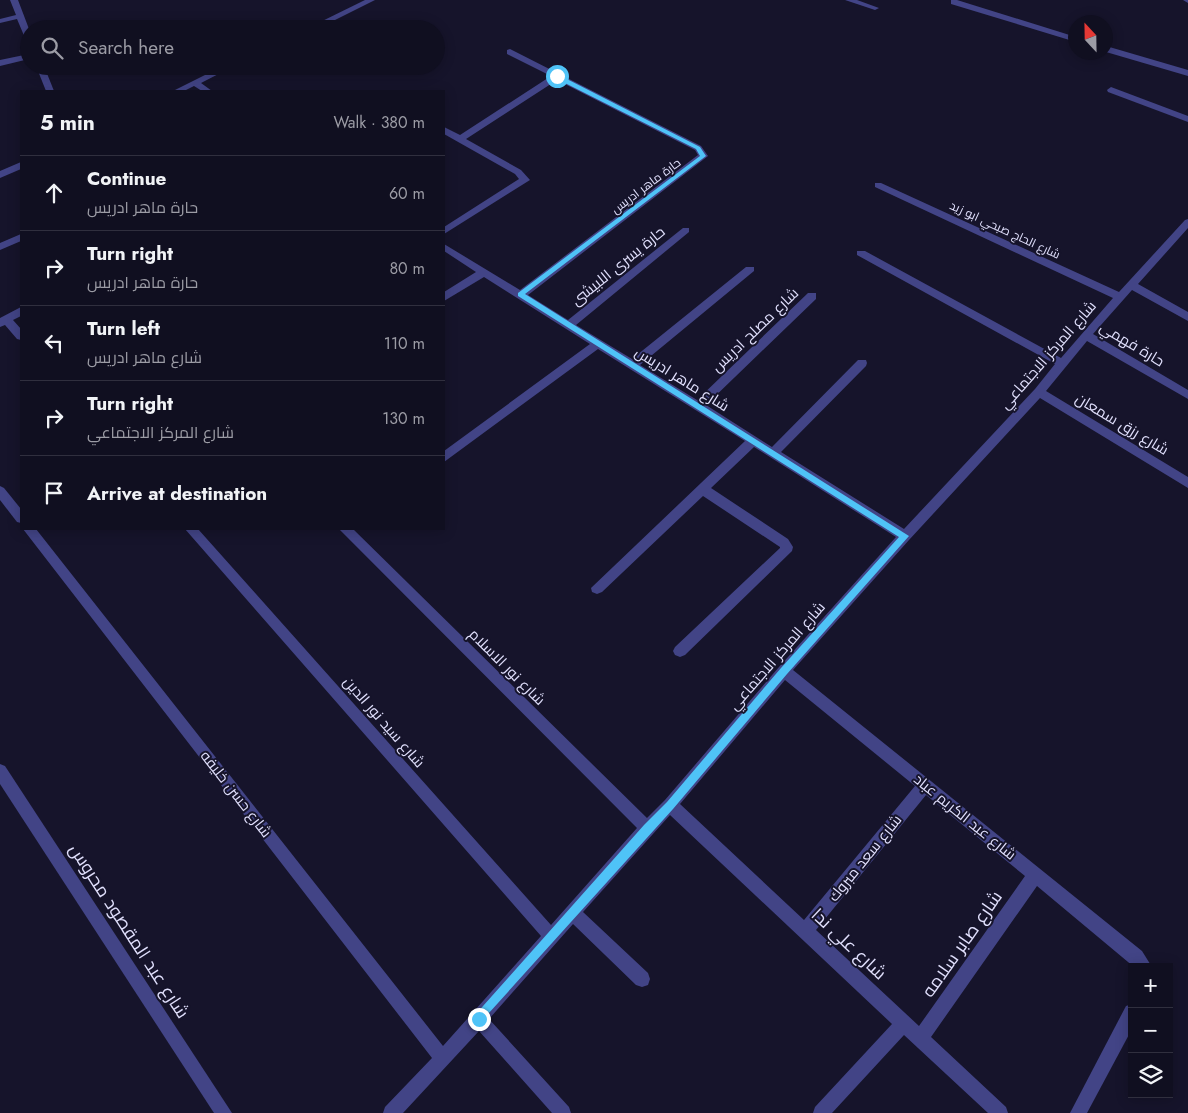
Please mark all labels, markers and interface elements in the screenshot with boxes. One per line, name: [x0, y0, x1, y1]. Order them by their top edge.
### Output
north arrow: [1068, 15, 1113, 60]
search box: [20, 20, 445, 75]
icon: search: [38, 34, 66, 62]
text: Search here: [78, 34, 174, 61]
route start: [546, 65, 569, 88]
text: 5 min: [40, 108, 95, 138]
text: Walk · 380 m: [334, 111, 425, 134]
street label: حارة ماهر ادريس: [607, 154, 685, 218]
text: Continue: [87, 165, 166, 192]
icon: ahead: [40, 179, 68, 207]
text: 60 m: [389, 182, 425, 205]
text: حارة ماهر ادريس: [87, 196, 198, 219]
street label: شارع الحاج صبحي ابو زيد: [946, 196, 1063, 264]
street label: حارة يسرى اللبيشى: [566, 221, 670, 311]
text: Turn right: [87, 240, 173, 267]
icon: right: [40, 254, 68, 282]
text: 80 m: [389, 257, 425, 280]
text: حارة ماهر ادريس: [87, 271, 198, 294]
street label: شارع مصلح ادريس: [706, 283, 804, 377]
street label: شارع المركز الاجتماعي: [994, 296, 1102, 415]
text: Turn left: [87, 315, 160, 342]
street label: حارة فهمي: [1095, 316, 1169, 373]
icon: left: [40, 329, 68, 357]
text: 110 m: [384, 332, 425, 355]
street label: شارع ماهر ادريس: [631, 341, 733, 417]
text: شارع ماهر ادريس: [87, 346, 202, 369]
street label: شارع رزق سمعان: [1071, 387, 1173, 461]
text: Turn right: [87, 390, 173, 417]
icon: right: [40, 404, 68, 432]
text: 130 m: [382, 407, 425, 430]
text: شارع المركز الاجتماعي: [87, 421, 234, 444]
icon: arrive: [40, 479, 68, 507]
text: Arrive at destination: [87, 480, 267, 507]
street label: شارع المركز الاجتماعي: [723, 597, 831, 716]
street label: شارع نور الاسلام: [464, 624, 550, 710]
street label: شارع سيد نور الدين: [338, 671, 430, 773]
street label: شارع حسن خليفه: [195, 746, 277, 842]
street label: شارع عبد الكريم عباد: [909, 769, 1021, 865]
street label: شارع سعد مبروك: [823, 810, 907, 906]
street label: شارع عبد المقصود محروس: [63, 838, 195, 1024]
street label: شارع صابر سلامه: [916, 885, 1008, 1003]
street label: شارع علي ندا: [805, 902, 892, 986]
map controls: [1128, 963, 1173, 1098]
button: +: [1128, 963, 1173, 1008]
route end: [468, 1008, 491, 1031]
button: −: [1128, 1008, 1173, 1053]
button: layers: [1128, 1053, 1173, 1098]

